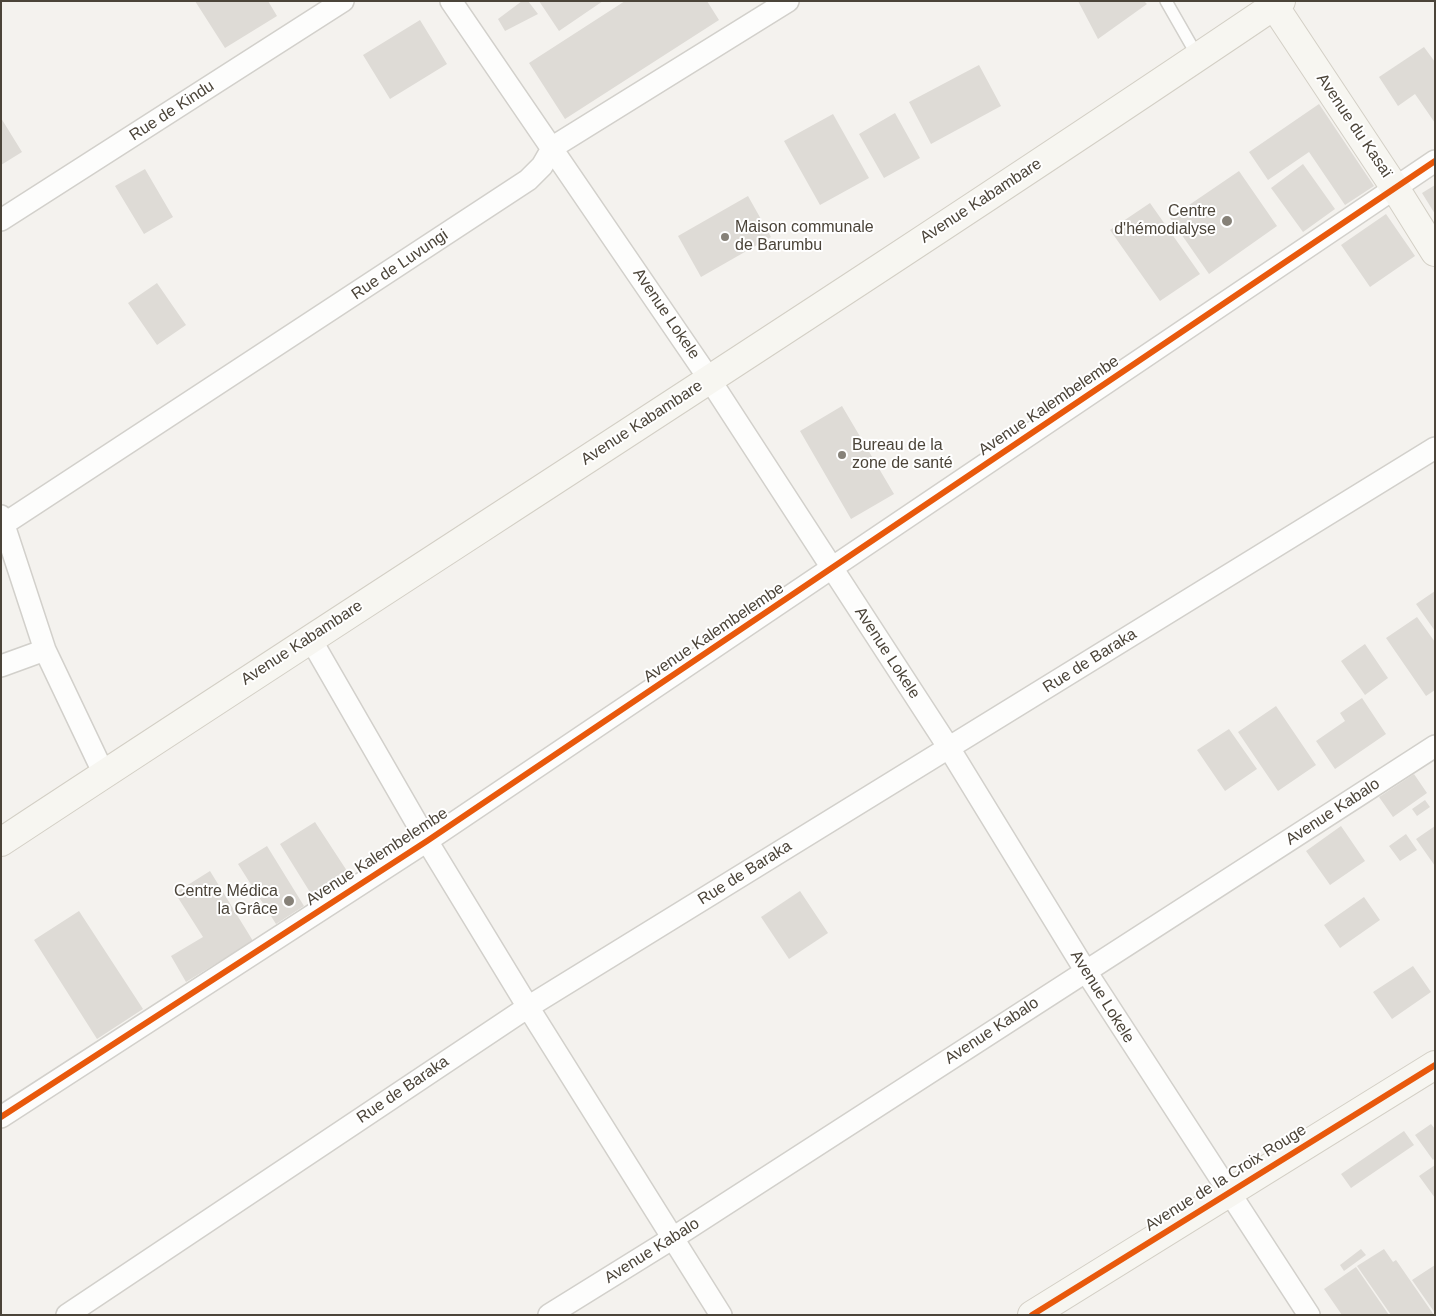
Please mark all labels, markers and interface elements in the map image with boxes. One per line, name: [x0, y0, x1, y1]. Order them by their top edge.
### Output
street label: Avenue du Kasaï: [1312, 70, 1396, 182]
street label: Rue de Kindu: [126, 77, 218, 145]
street label: Avenue Kabambare: [917, 155, 1045, 247]
place label: Centre d'hémodialyse: [1114, 202, 1216, 240]
marker: Centre d'hémodialyse: [1220, 214, 1234, 228]
place label: Maison communale de Barumbu: [735, 218, 874, 256]
street label: Rue de Luvungi: [348, 226, 452, 304]
marker: Maison communale de Barumbu: [719, 231, 731, 243]
street label: Avenue Lokele: [629, 265, 703, 363]
street label: Avenue Kalembelembe: [975, 352, 1123, 460]
street label: Avenue Kabambare: [578, 377, 706, 469]
place label: Bureau de la zone de santé: [852, 436, 953, 474]
marker: Bureau de la zone de santé: [836, 449, 848, 461]
street label: Avenue Kalembelembe: [640, 579, 788, 687]
street label: Avenue Kabambare: [238, 597, 366, 689]
street label: Avenue Lokele: [850, 604, 924, 702]
street label: Rue de Baraka: [1040, 625, 1140, 697]
street label: Avenue Kabalo: [1282, 774, 1384, 850]
street label: Avenue Kalembelembe: [303, 804, 451, 910]
street label: Rue de Baraka: [695, 837, 795, 909]
place label: Centre Médica la Grâce: [174, 882, 278, 920]
marker: Centre Médica la Grâce: [282, 894, 296, 908]
street label: Avenue Lokele: [1066, 947, 1138, 1047]
street label: Avenue Kabalo: [941, 993, 1043, 1069]
street label: Rue de Baraka: [353, 1052, 453, 1128]
street label: Avenue de la Croix Rouge: [1142, 1120, 1310, 1236]
street label: Avenue Kabalo: [601, 1214, 703, 1288]

